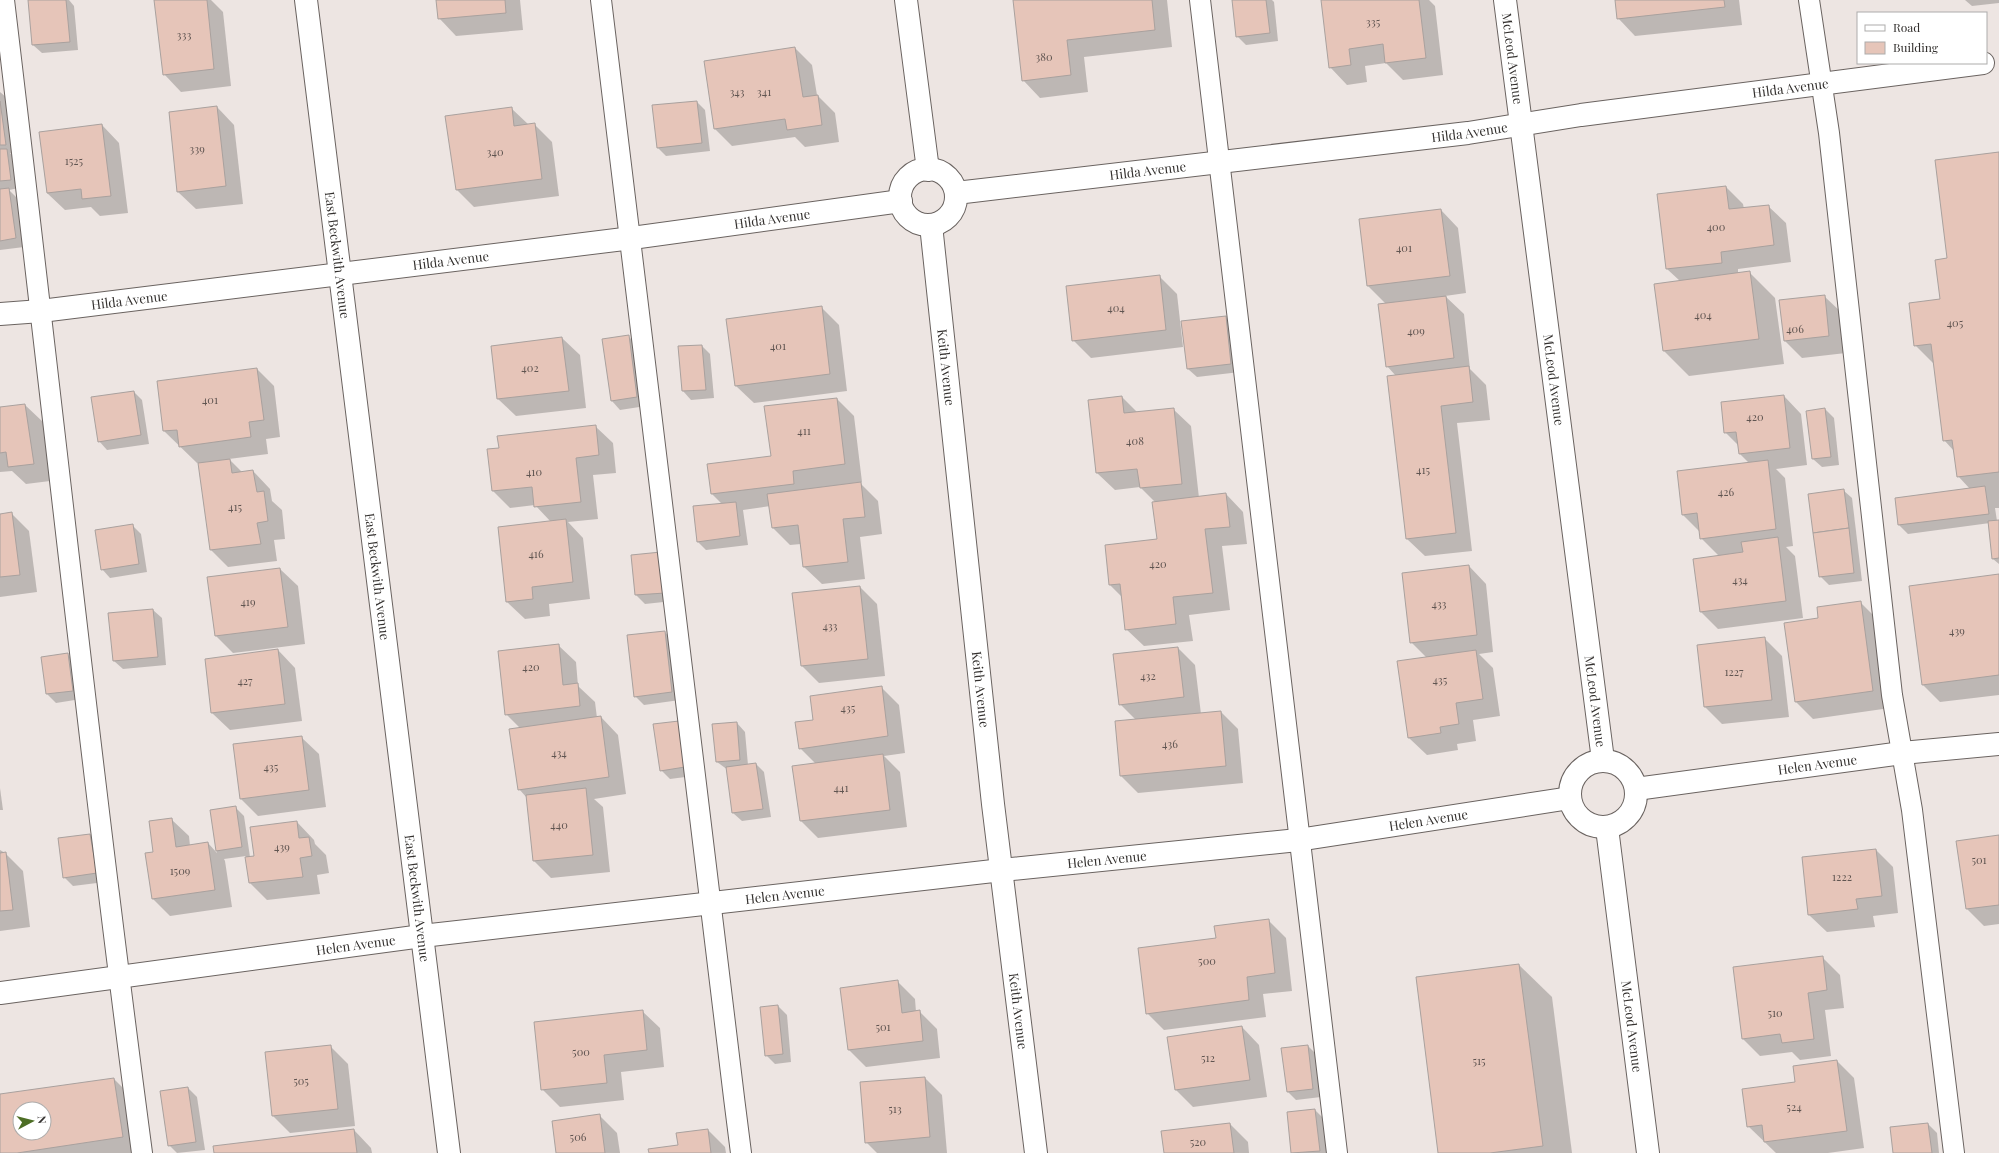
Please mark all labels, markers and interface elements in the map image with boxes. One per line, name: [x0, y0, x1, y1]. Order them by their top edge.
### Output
street label: McLeod Avenue: [1499, 12, 1527, 106]
legend: [1857, 12, 1987, 64]
house number: 335: [1366, 14, 1381, 29]
text: Road: [1893, 19, 1920, 35]
house number: 333: [177, 27, 191, 42]
text: Building: [1893, 39, 1939, 55]
house number: 380: [1035, 49, 1053, 64]
street label: Hilda Avenue: [1751, 74, 1830, 101]
house number: 343: [729, 84, 745, 99]
house number: 341: [757, 84, 771, 99]
street label: Hilda Avenue: [1430, 118, 1509, 145]
house number: 339: [189, 141, 205, 156]
house number: 340: [487, 144, 504, 159]
house number: 1525: [65, 153, 84, 168]
street label: Hilda Avenue: [1108, 157, 1187, 183]
street label: East Beckwith Avenue: [322, 190, 354, 320]
street label: Hilda Avenue: [733, 205, 812, 232]
house number: 400: [1707, 219, 1726, 234]
house number: 401: [1396, 240, 1412, 255]
street label: Hilda Avenue: [412, 247, 490, 273]
street label: Hilda Avenue: [90, 286, 169, 313]
house number: 404: [1107, 300, 1125, 315]
house number: 404: [1694, 307, 1712, 322]
house number: 405: [1947, 315, 1964, 330]
house number: 406: [1786, 321, 1804, 336]
house number: 409: [1407, 323, 1425, 338]
street label: Keith Avenue: [934, 328, 959, 407]
street label: McLeod Avenue: [1540, 333, 1569, 427]
house number: 401: [770, 338, 786, 353]
house number: 402: [521, 360, 539, 375]
house number: 401: [202, 392, 218, 407]
house number: 420: [1746, 409, 1764, 424]
house number: 411: [797, 423, 811, 438]
house number: 408: [1126, 433, 1144, 448]
house number: 415: [1416, 462, 1430, 477]
house number: 410: [526, 464, 542, 479]
house number: 426: [1718, 484, 1735, 499]
house number: 415: [228, 499, 242, 514]
street label: East Beckwith Avenue: [362, 512, 394, 641]
house number: 416: [528, 546, 544, 561]
house number: 420: [1149, 556, 1167, 571]
house number: 434: [1732, 572, 1748, 587]
house number: 419: [240, 594, 256, 609]
house number: 433: [1431, 596, 1447, 611]
house number: 433: [822, 618, 838, 633]
house number: 439: [1949, 623, 1965, 638]
street label: Keith Avenue: [969, 650, 994, 729]
street label: McLeod Avenue: [1582, 654, 1610, 748]
house number: 420: [522, 659, 540, 674]
house number: 1227: [1724, 664, 1744, 679]
house number: 432: [1140, 668, 1156, 683]
house number: 435: [1433, 672, 1448, 687]
house number: 427: [237, 673, 253, 688]
house number: 435: [841, 700, 856, 715]
house number: 436: [1162, 736, 1178, 751]
house number: 434: [551, 745, 567, 760]
street label: Helen Avenue: [1777, 750, 1858, 778]
house number: 435: [264, 759, 279, 774]
house number: 441: [834, 780, 848, 795]
street label: Helen Avenue: [1388, 805, 1469, 834]
house number: 440: [550, 817, 568, 832]
street label: East Beckwith Avenue: [402, 834, 434, 963]
house number: 439: [274, 839, 290, 854]
street label: Helen Avenue: [1066, 846, 1148, 871]
house number: 501: [1971, 852, 1987, 867]
house number: 1509: [170, 863, 191, 878]
house number: 1222: [1832, 869, 1852, 884]
street label: Helen Avenue: [744, 881, 826, 907]
street label: Helen Avenue: [315, 931, 397, 958]
house number: 500: [1198, 953, 1216, 968]
street label: Keith Avenue: [1006, 972, 1032, 1051]
street label: McLeod Avenue: [1618, 980, 1647, 1074]
house number: 510: [1767, 1005, 1783, 1020]
house number: 501: [875, 1019, 891, 1034]
house number: 500: [572, 1044, 590, 1059]
house number: 512: [1201, 1050, 1215, 1065]
house number: 515: [1472, 1053, 1486, 1068]
house number: 505: [293, 1073, 309, 1088]
house number: 524: [1786, 1099, 1802, 1114]
north arrow: [12, 1101, 52, 1141]
house number: 513: [888, 1101, 902, 1116]
text: N: [34, 1115, 50, 1125]
house number: 506: [570, 1129, 587, 1144]
house number: 520: [1190, 1134, 1207, 1149]

